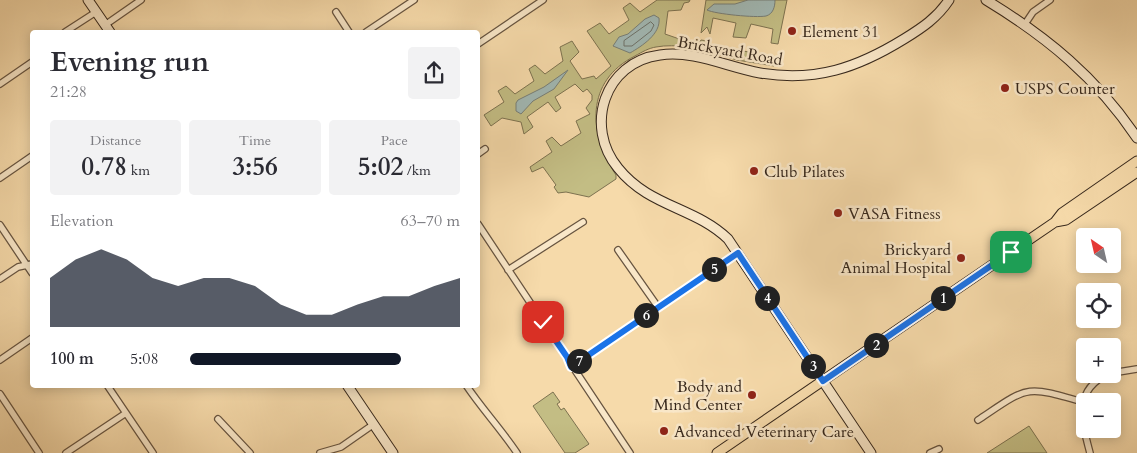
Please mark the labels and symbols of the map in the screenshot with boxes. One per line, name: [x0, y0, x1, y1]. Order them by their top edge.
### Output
place label: Element 31: [802, 21, 879, 43]
marker: Element 31: [786, 25, 798, 37]
street label: Brickyard Road: [676, 31, 785, 71]
place label: USPS Counter: [1015, 78, 1115, 100]
marker: USPS Counter: [999, 82, 1011, 94]
place label: Club Pilates: [764, 161, 845, 183]
marker: Club Pilates: [748, 165, 760, 177]
place label: VASA Fitness: [848, 203, 941, 225]
marker: VASA Fitness: [832, 207, 844, 219]
north arrow: [1076, 228, 1121, 272]
pin: [990, 231, 1032, 273]
place label: Brickyard Animal Hospital: [841, 239, 951, 279]
marker: Brickyard Animal Hospital: [955, 252, 967, 264]
pin: 5: [702, 256, 726, 282]
pin: 4: [754, 286, 780, 310]
pin: 1: [930, 286, 956, 310]
pin: [522, 301, 564, 343]
pin: 6: [634, 302, 658, 328]
pin: 2: [864, 332, 888, 358]
pin: 7: [566, 348, 592, 374]
pin: 3: [800, 354, 826, 378]
place label: Body and Mind Center: [654, 376, 742, 416]
marker: Body and Mind Center: [746, 389, 758, 401]
place label: Advanced Veterinary Care: [674, 421, 854, 443]
marker: Advanced Veterinary Care: [658, 425, 670, 437]

